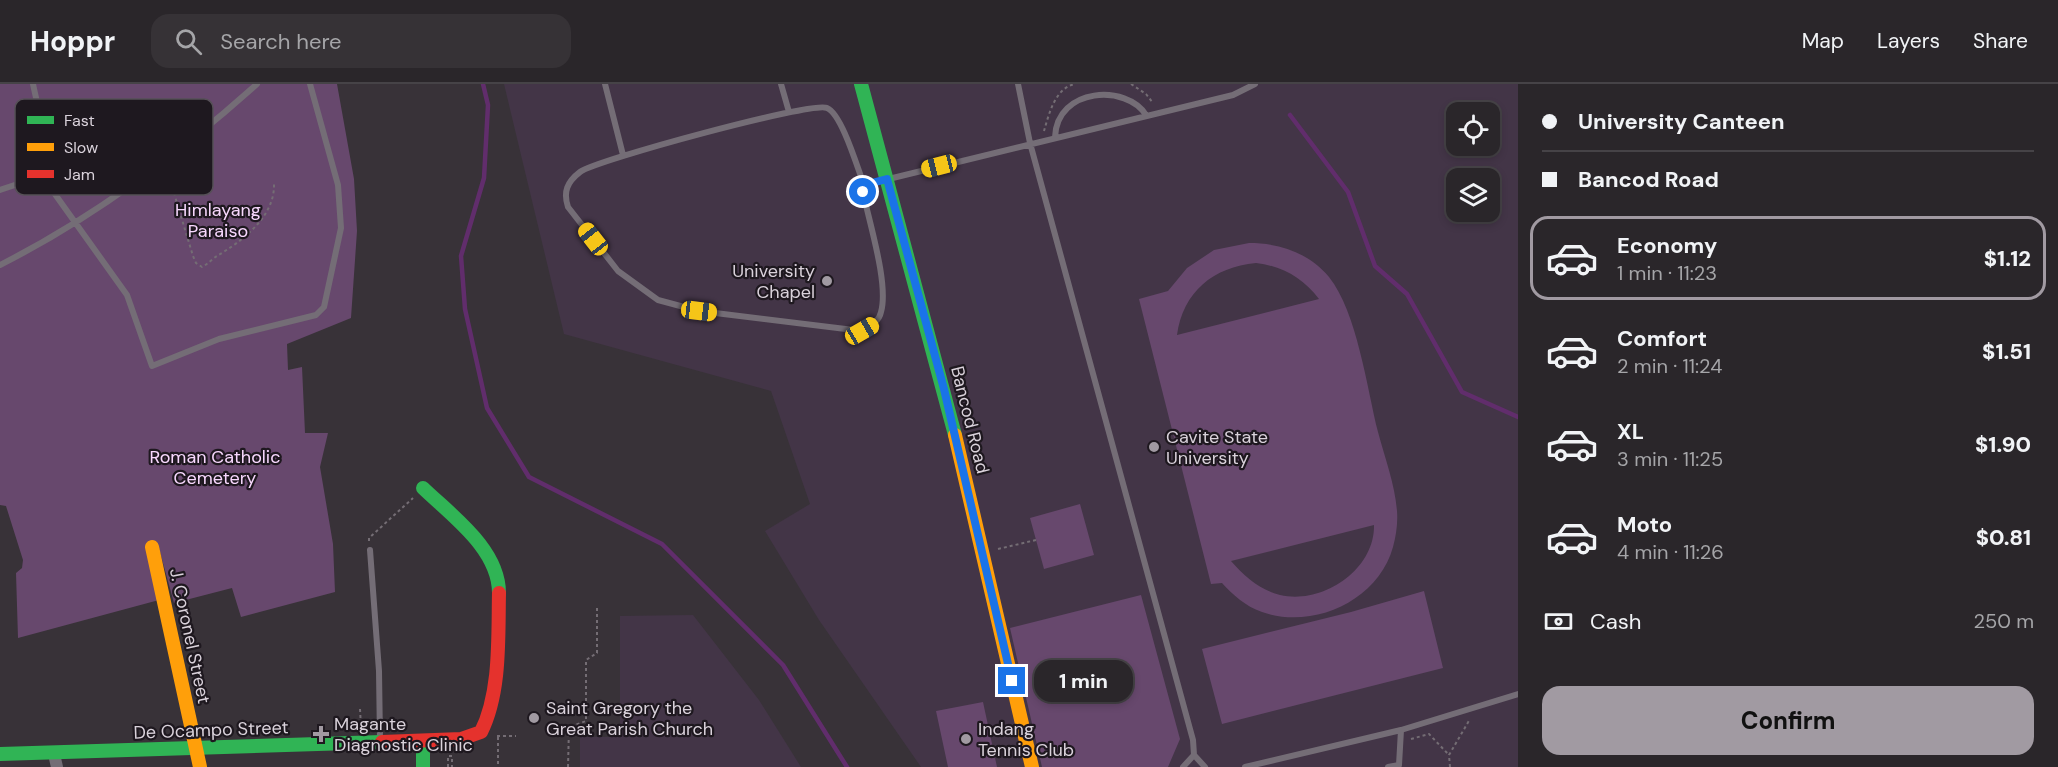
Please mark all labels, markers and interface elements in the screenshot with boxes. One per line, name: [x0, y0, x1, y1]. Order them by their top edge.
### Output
search box: [151, 14, 571, 68]
text: Hoppr: [30, 23, 115, 60]
icon: search: [172, 25, 205, 58]
text: Search here: [220, 27, 342, 56]
text: Map: [1802, 27, 1844, 55]
text: Layers: [1877, 27, 1940, 55]
text: Share: [1973, 27, 2028, 55]
legend: [15, 99, 213, 195]
map controls: [1446, 102, 1500, 222]
button: locate: [1446, 102, 1500, 156]
text: University Canteen: [1578, 107, 1785, 136]
text: Fast: [64, 110, 95, 131]
text: Slow: [64, 137, 98, 158]
car: [919, 153, 959, 179]
text: Jam: [64, 164, 95, 185]
text: Bancod Road: [1578, 165, 1719, 194]
button: layers: [1446, 168, 1500, 222]
route start: [849, 178, 876, 205]
park label: Himlayang Paraiso: [175, 198, 261, 243]
car: [575, 219, 611, 259]
icon: car: [1545, 231, 1599, 285]
text: Economy: [1617, 231, 1717, 260]
text: $1.12: [1984, 244, 2031, 273]
place label: University Chapel: [732, 259, 815, 304]
text: 1 min · 11:23: [1617, 260, 1717, 286]
marker: University Chapel: [820, 274, 834, 288]
car: [680, 300, 718, 322]
car: [842, 314, 882, 348]
icon: car: [1545, 324, 1599, 378]
text: Comfort: [1617, 324, 1707, 353]
text: $1.51: [1982, 337, 2031, 366]
text: 2 min · 11:24: [1617, 353, 1722, 379]
street label: Bancod Road: [945, 364, 995, 476]
icon: car: [1545, 417, 1599, 471]
text: XL: [1617, 417, 1644, 446]
place label: Cavite State University: [1166, 425, 1268, 470]
text: $1.90: [1975, 430, 2031, 459]
marker: Cavite State University: [1147, 440, 1161, 454]
park label: Roman Catholic Cemetery: [150, 445, 280, 490]
text: 3 min · 11:25: [1617, 446, 1723, 472]
icon: car: [1545, 510, 1599, 564]
text: Moto: [1617, 510, 1672, 539]
text: $0.81: [1976, 523, 2031, 552]
text: 4 min · 11:26: [1617, 539, 1724, 565]
street label: J. Coronel Street: [164, 566, 216, 706]
icon: cash: [1542, 605, 1575, 638]
text: Cash: [1590, 607, 1641, 636]
text: 250 m: [1973, 608, 2034, 634]
callout: 1 min: [1033, 660, 1132, 702]
route end: [998, 667, 1025, 694]
text: 1 min: [1059, 668, 1108, 694]
button: Confirm: [1542, 686, 2034, 755]
place label: Saint Gregory the Great Parish Church: [546, 696, 713, 741]
marker: Saint Gregory the Great Parish Church: [527, 711, 541, 725]
place label: Magante Diagnostic Clinic: [334, 712, 473, 757]
street label: De Ocampo Street: [133, 715, 289, 745]
place label: Indang Tennis Club: [978, 717, 1074, 762]
marker: Magante Diagnostic Clinic: [312, 725, 330, 743]
marker: Indang Tennis Club: [959, 732, 973, 746]

